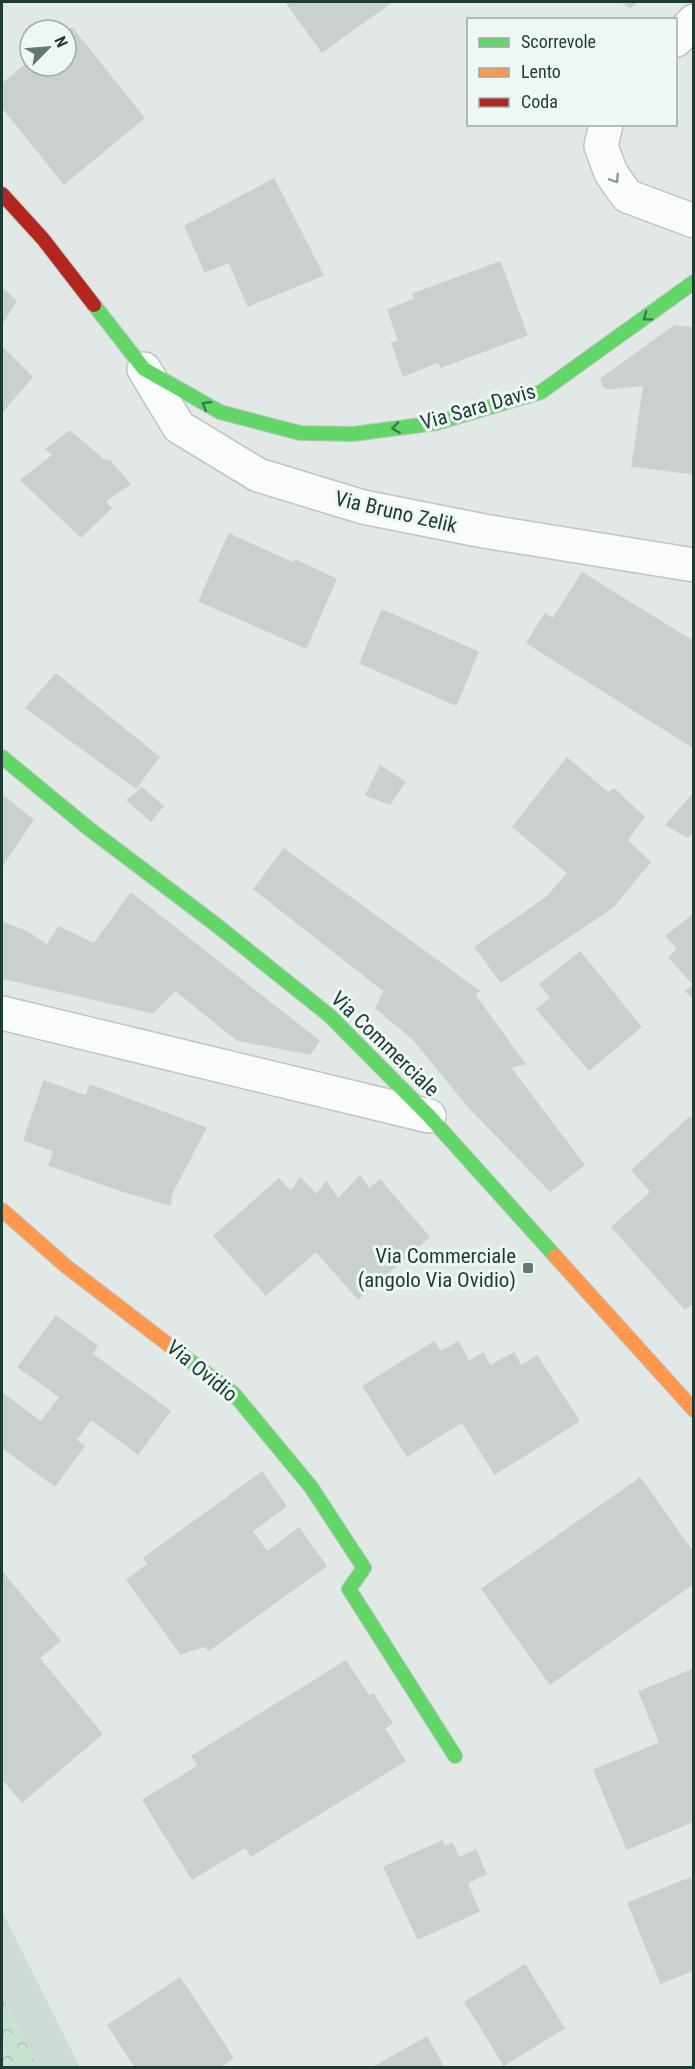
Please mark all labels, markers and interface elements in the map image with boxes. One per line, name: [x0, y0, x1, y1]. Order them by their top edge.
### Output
north arrow: [18, 18, 78, 78]
legend: [467, 18, 677, 126]
text: Scorrevole: [521, 31, 596, 52]
text: N: [50, 33, 72, 50]
text: Lento: [521, 61, 561, 82]
text: Coda: [521, 91, 558, 112]
one-way arrow: [608, 173, 620, 183]
one-way arrow: [643, 310, 654, 321]
street label: Via Sara Davis: [418, 379, 538, 435]
one-way arrow: [202, 401, 213, 412]
one-way arrow: [392, 422, 401, 434]
street label: Via Bruno Zelik: [333, 486, 460, 538]
street label: Via Commerciale: [326, 986, 444, 1102]
place label: Via Commerciale (angolo Via Ovidio): [358, 1244, 516, 1292]
marker: Via Commerciale (angolo Via Ovidio): [521, 1261, 535, 1275]
street label: Via Ovidio: [162, 1335, 242, 1407]

